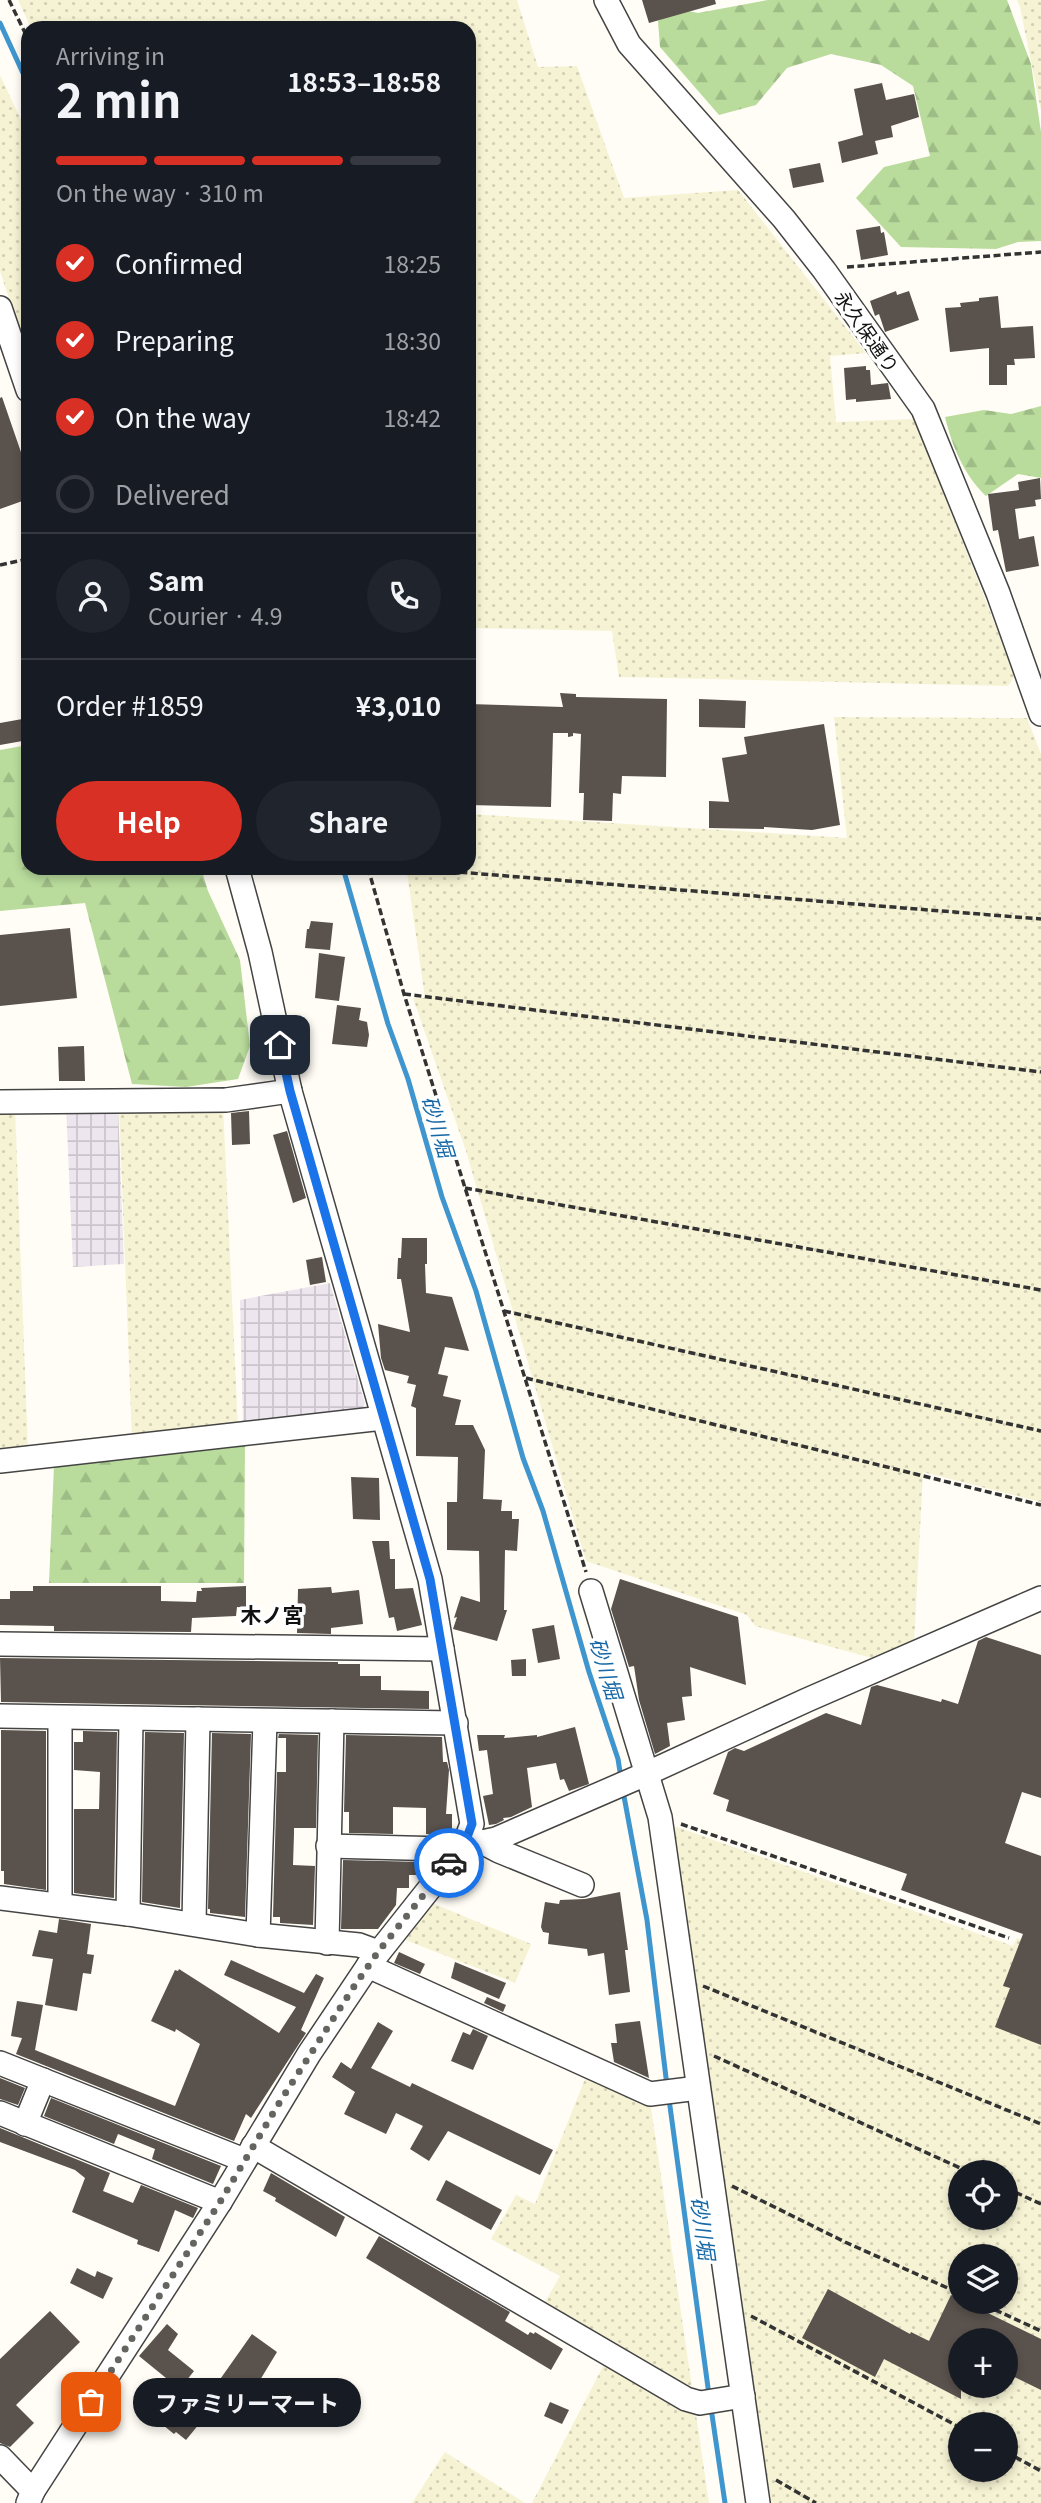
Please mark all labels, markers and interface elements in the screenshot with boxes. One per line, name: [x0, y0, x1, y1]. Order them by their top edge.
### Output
text: Arriving in: [56, 38, 165, 72]
text: 18:53–18:58: [287, 62, 441, 99]
text: 2 min: [56, 65, 181, 131]
text: On the way · 310 m: [56, 175, 264, 209]
icon: check: [56, 244, 94, 282]
text: Confirmed: [115, 244, 244, 281]
text: 18:25: [384, 246, 441, 280]
street label: 永久保通り: [830, 284, 906, 378]
icon: check: [56, 321, 94, 359]
text: Preparing: [115, 321, 234, 358]
text: 18:30: [384, 323, 441, 357]
icon: check: [56, 398, 94, 436]
text: On the way: [115, 398, 250, 435]
text: 18:42: [384, 400, 441, 434]
text: Delivered: [115, 475, 230, 512]
button: person: [56, 559, 130, 633]
button: phone: [367, 559, 441, 633]
text: Sam: [148, 561, 205, 598]
text: Courier · 4.9: [148, 598, 283, 632]
text: Order #1859: [56, 686, 204, 723]
text: ¥3,010: [356, 686, 441, 723]
button: Help: [56, 781, 242, 861]
button: Share: [256, 781, 441, 861]
pin: [250, 1015, 310, 1075]
icon: home: [261, 1026, 299, 1064]
water label: 砂川堀: [415, 1091, 463, 1163]
district label: 木ノ宮: [241, 1599, 304, 1629]
water label: 砂川堀: [583, 1633, 631, 1705]
courier: [414, 1828, 484, 1898]
icon: car: [430, 1844, 468, 1882]
map controls: [948, 2160, 1018, 2482]
button: locate: [948, 2160, 1018, 2230]
water label: 砂川堀: [685, 2195, 724, 2264]
button: layers: [948, 2244, 1018, 2314]
button: +: [948, 2328, 1018, 2398]
pin: [61, 2372, 121, 2432]
callout: ファミリーマート: [133, 2378, 360, 2426]
icon: bag: [72, 2383, 110, 2421]
text: ファミリーマート: [155, 2385, 339, 2419]
button: −: [948, 2412, 1018, 2482]

